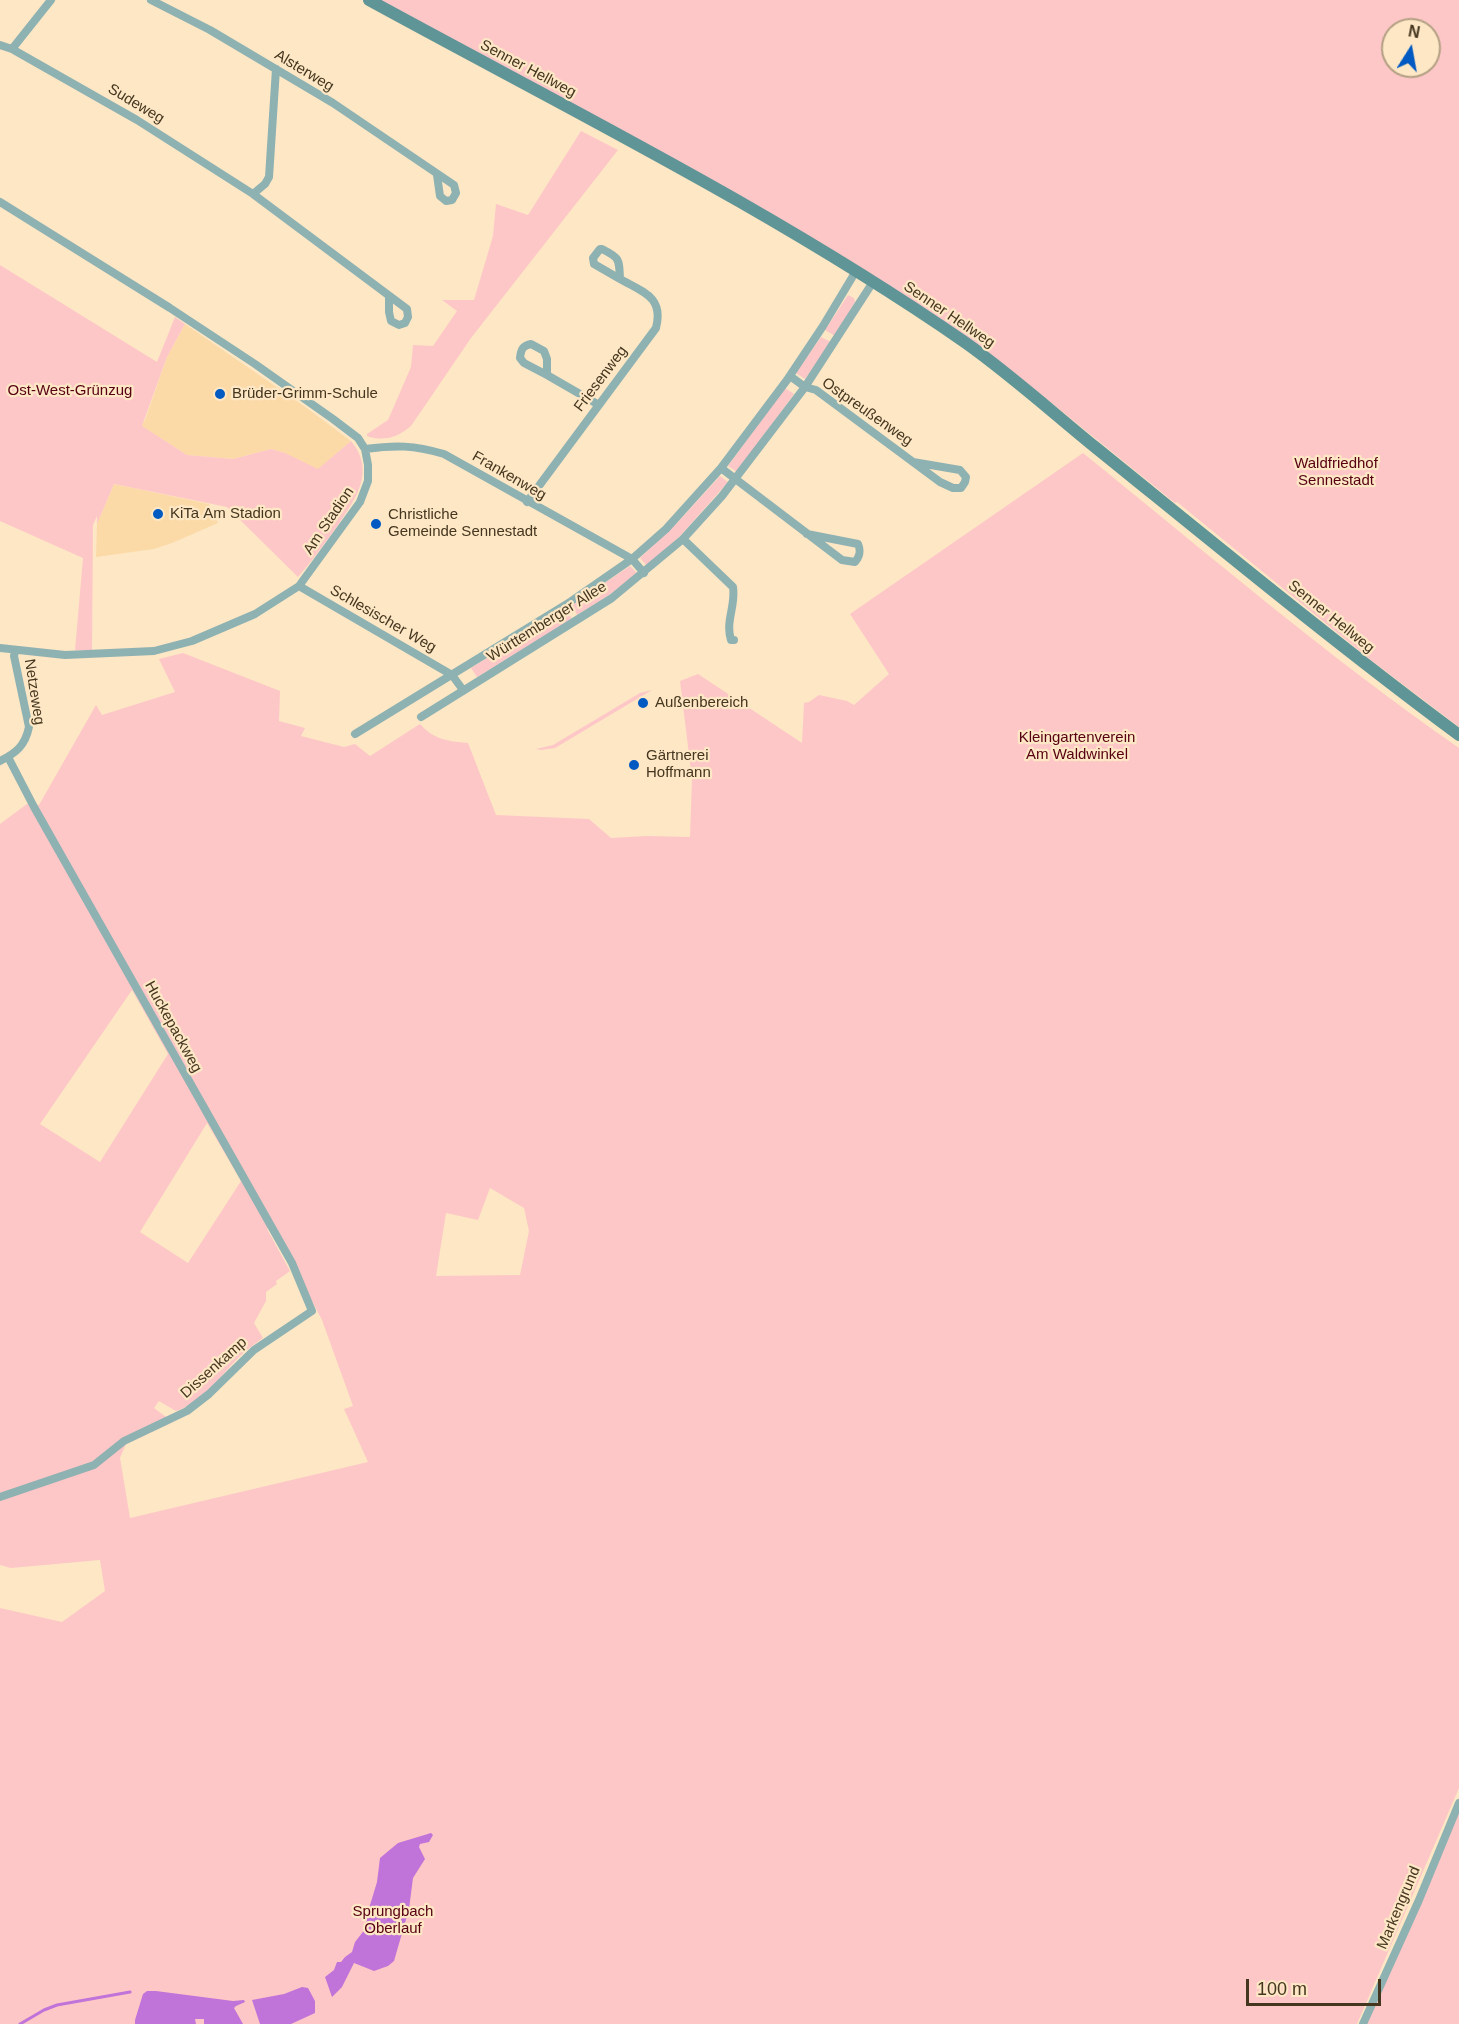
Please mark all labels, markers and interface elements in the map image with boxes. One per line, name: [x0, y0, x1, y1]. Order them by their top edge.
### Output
north arrow: [1381, 18, 1441, 78]
text: N: [1407, 22, 1421, 41]
street label: Senner Hellweg: [477, 36, 579, 102]
street label: Alsterweg: [271, 46, 337, 96]
street label: Sudeweg: [105, 80, 167, 128]
street label: Senner Hellweg: [900, 278, 998, 352]
street label: Friesenweg: [570, 343, 632, 415]
street label: Ostpreußenweg: [818, 374, 916, 450]
park label: Ost-West-Grünzug: [8, 382, 132, 400]
place label: Brüder-Grimm-Schule: [232, 385, 378, 403]
marker: Brüder-Grimm-Schule: [213, 387, 227, 401]
street label: Frankenweg: [469, 448, 549, 504]
park label: Waldfriedhof Sennestadt: [1294, 455, 1378, 490]
street label: Am Stadion: [300, 484, 358, 558]
place label: KiTa Am Stadion: [170, 505, 281, 523]
place label: Christliche Gemeinde Sennestadt: [388, 506, 537, 541]
marker: KiTa Am Stadion: [151, 507, 165, 521]
marker: Christliche Gemeinde Sennestadt: [369, 517, 383, 531]
street label: Senner Hellweg: [1284, 577, 1378, 657]
street label: Württemberger Allee: [484, 578, 610, 666]
street label: Schlesischer Weg: [327, 581, 439, 657]
street label: Netzeweg: [20, 658, 48, 726]
place label: Außenbereich: [655, 694, 748, 712]
marker: Außenbereich: [636, 696, 650, 710]
park label: Kleingartenverein Am Waldwinkel: [1019, 729, 1135, 764]
place label: Gärtnerei Hoffmann: [646, 747, 711, 782]
marker: Gärtnerei Hoffmann: [627, 758, 641, 772]
street label: Huckepackweg: [140, 978, 206, 1076]
street label: Dissenkamp: [177, 1334, 251, 1402]
street label: Markengrund: [1373, 1864, 1425, 1952]
park label: Sprungbach Oberlauf: [353, 1903, 433, 1938]
scale bar: [1249, 1967, 1384, 2005]
text: 100 m: [1257, 1979, 1307, 1999]

